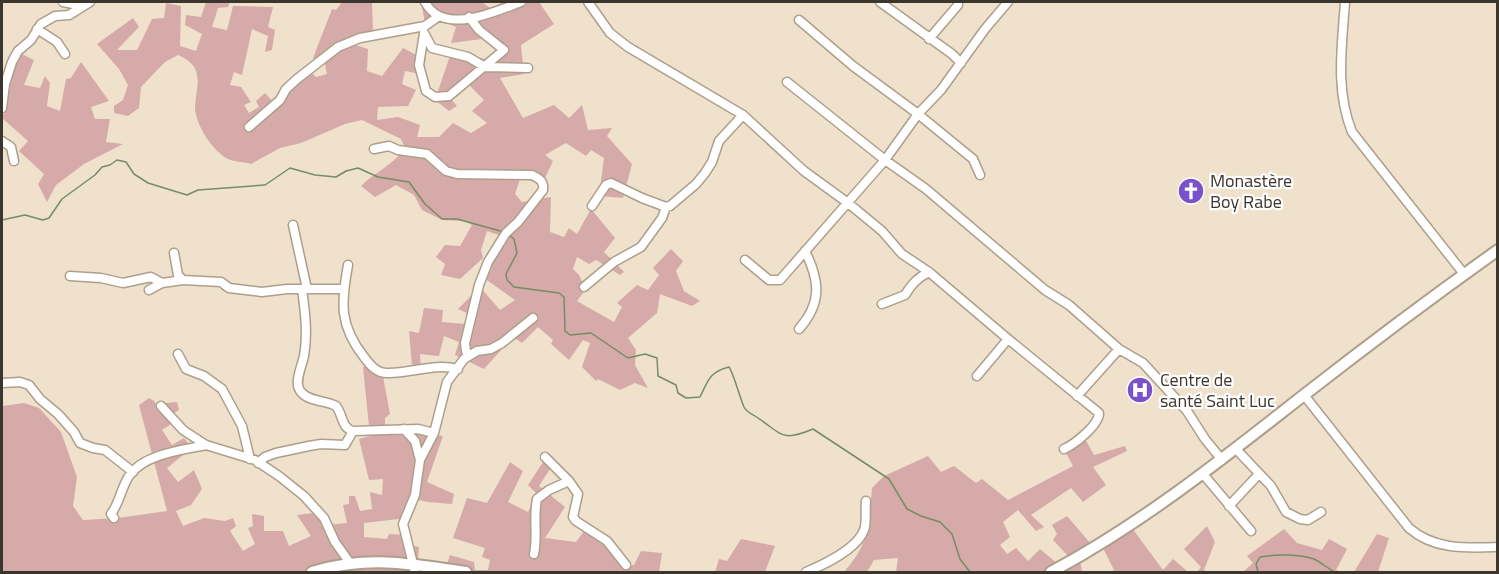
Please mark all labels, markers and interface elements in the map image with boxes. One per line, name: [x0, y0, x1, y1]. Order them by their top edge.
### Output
place label: Monastère Boy Rabe: [1210, 167, 1292, 215]
church icon: Monastère Boy Rabe: [1176, 176, 1206, 206]
place label: Centre de santé Saint Luc: [1160, 366, 1275, 414]
hospital icon: Centre de santé Saint Luc: [1125, 375, 1155, 405]

